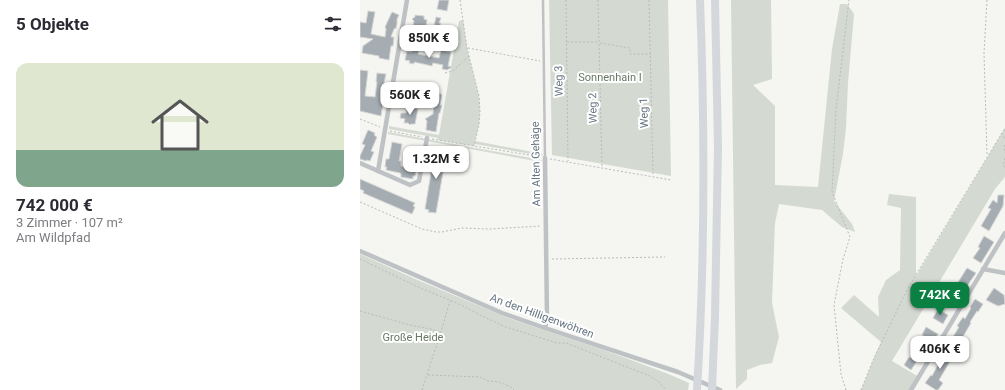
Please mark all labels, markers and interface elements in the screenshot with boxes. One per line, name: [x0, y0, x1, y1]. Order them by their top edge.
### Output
icon: filters: [322, 13, 344, 35]
text: 5 Objekte: [16, 14, 89, 34]
pin: 850K €: [396, 25, 462, 59]
text: 850K €: [408, 30, 450, 45]
street label: Weg 3: [552, 66, 566, 96]
park label: Sonnenhain I: [578, 71, 642, 84]
pin: 560K €: [377, 82, 443, 116]
text: 560K €: [389, 87, 431, 102]
icon: home: [144, 89, 216, 161]
street label: Weg 2: [586, 93, 600, 123]
street label: Weg 1: [637, 98, 651, 128]
street label: Am Alten Gehäge: [529, 121, 543, 207]
pin: 1.32M €: [399, 146, 473, 180]
text: 1.32M €: [412, 151, 460, 166]
text: 742 000 €: [16, 195, 93, 215]
text: 3 Zimmer · 107 m²: [16, 215, 123, 230]
text: Am Wildpfad: [16, 230, 91, 245]
pin: 742K €: [907, 282, 973, 316]
text: 742K €: [919, 287, 961, 302]
street label: An den Hilligenwöhren: [488, 291, 596, 341]
park label: Große Heide: [383, 331, 444, 344]
pin: 406K €: [907, 336, 973, 370]
text: 406K €: [919, 341, 961, 356]

